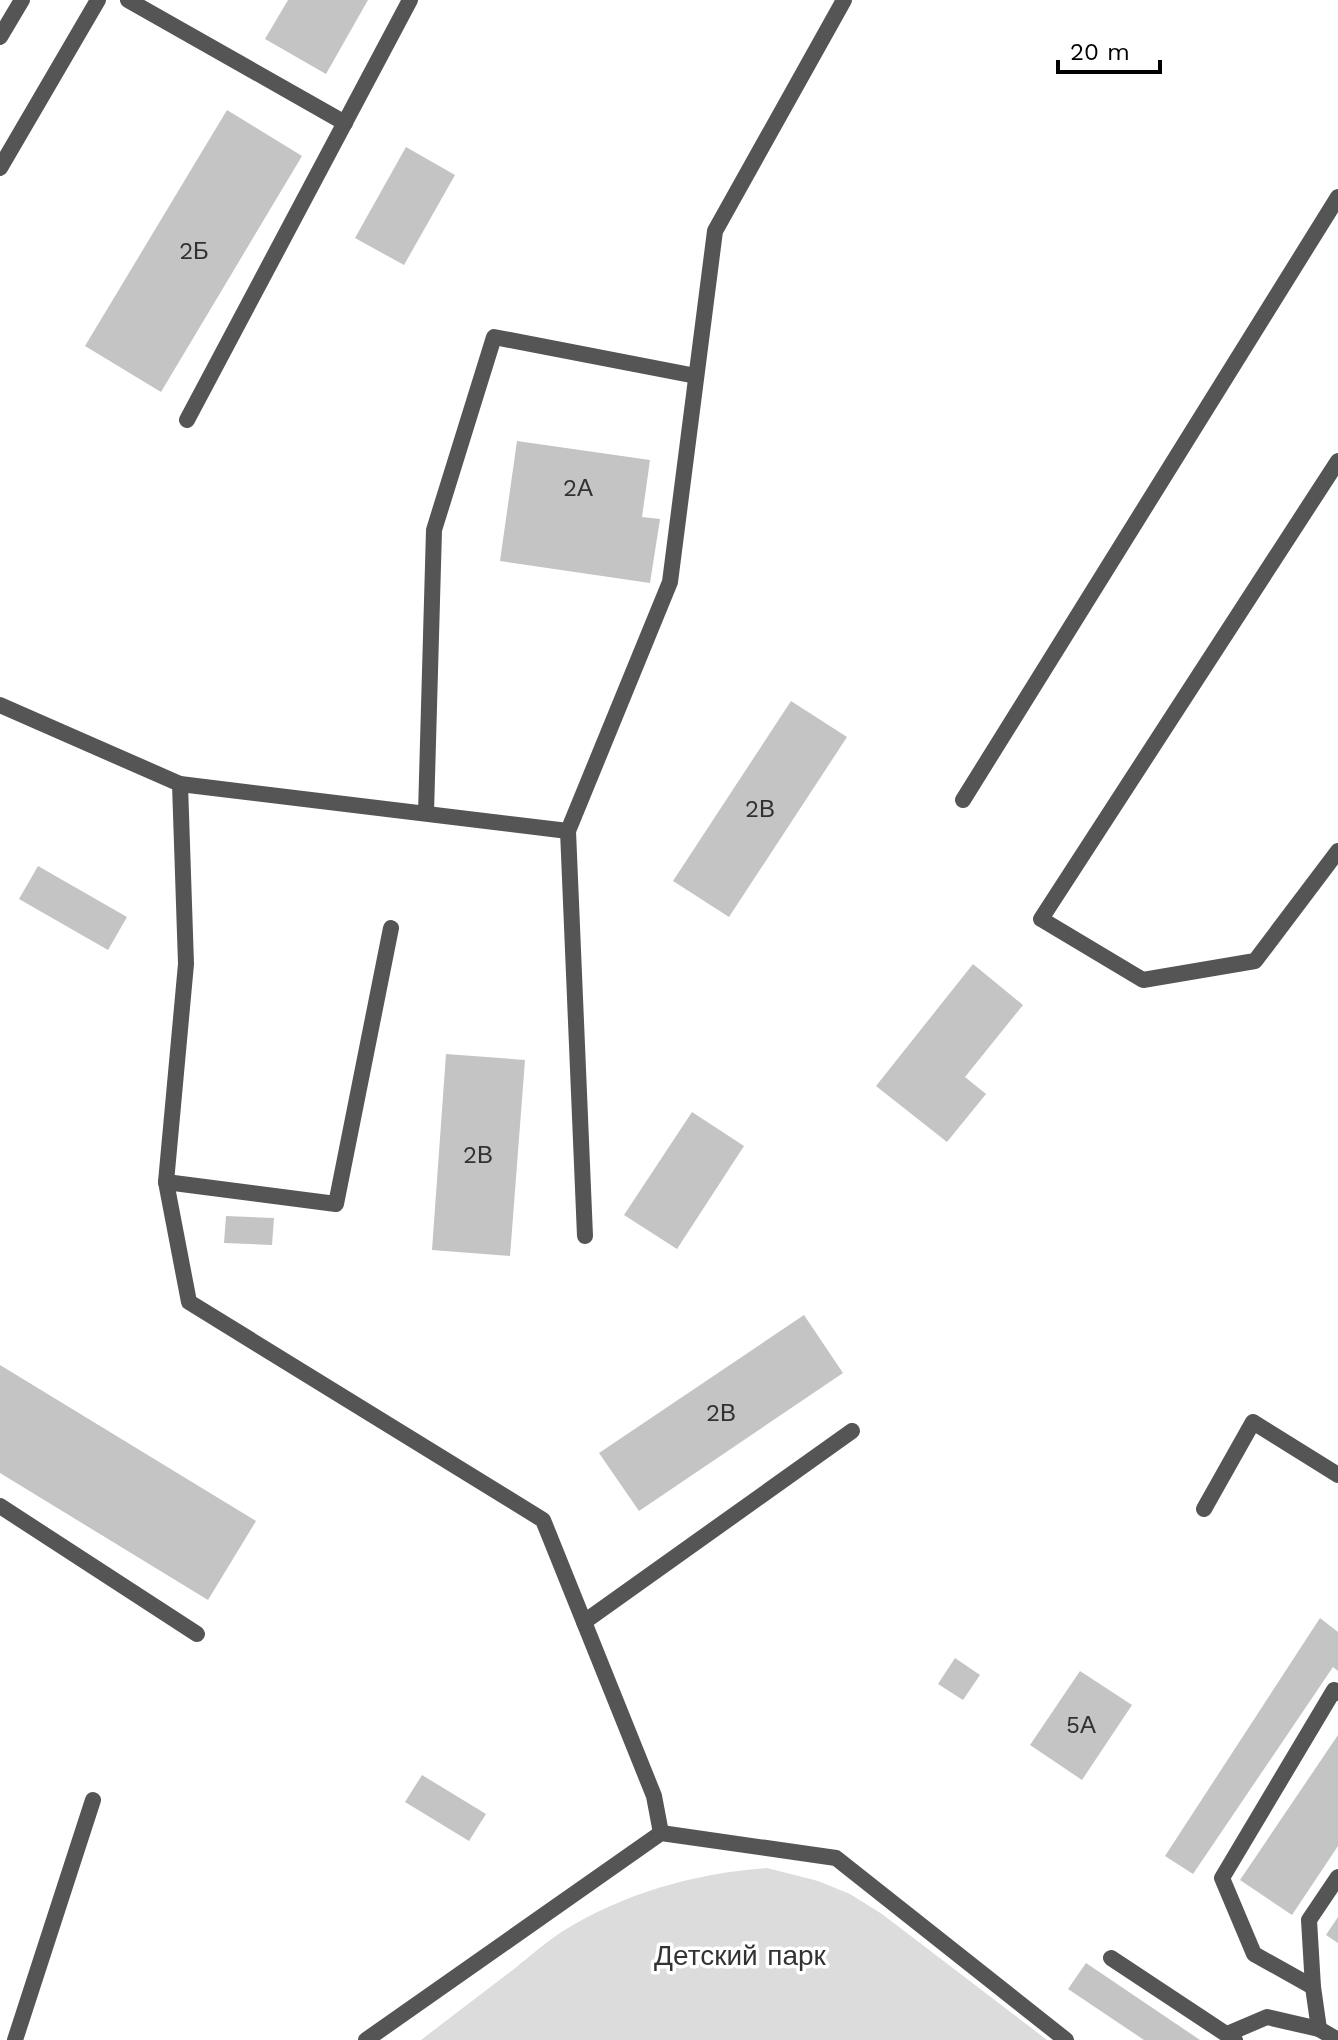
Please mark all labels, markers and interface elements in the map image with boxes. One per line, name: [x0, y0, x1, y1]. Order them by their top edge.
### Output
scale bar: [1058, 24, 1160, 74]
text: 20 m: [1070, 38, 1130, 66]
house number: 2Б: [179, 237, 209, 265]
house number: 2А: [563, 474, 593, 502]
house number: 2В: [745, 795, 775, 823]
house number: 2В: [463, 1141, 493, 1169]
house number: 2В: [706, 1399, 736, 1427]
house number: 5А: [1066, 1711, 1096, 1739]
park label: Детский парк: [654, 1939, 827, 1972]

